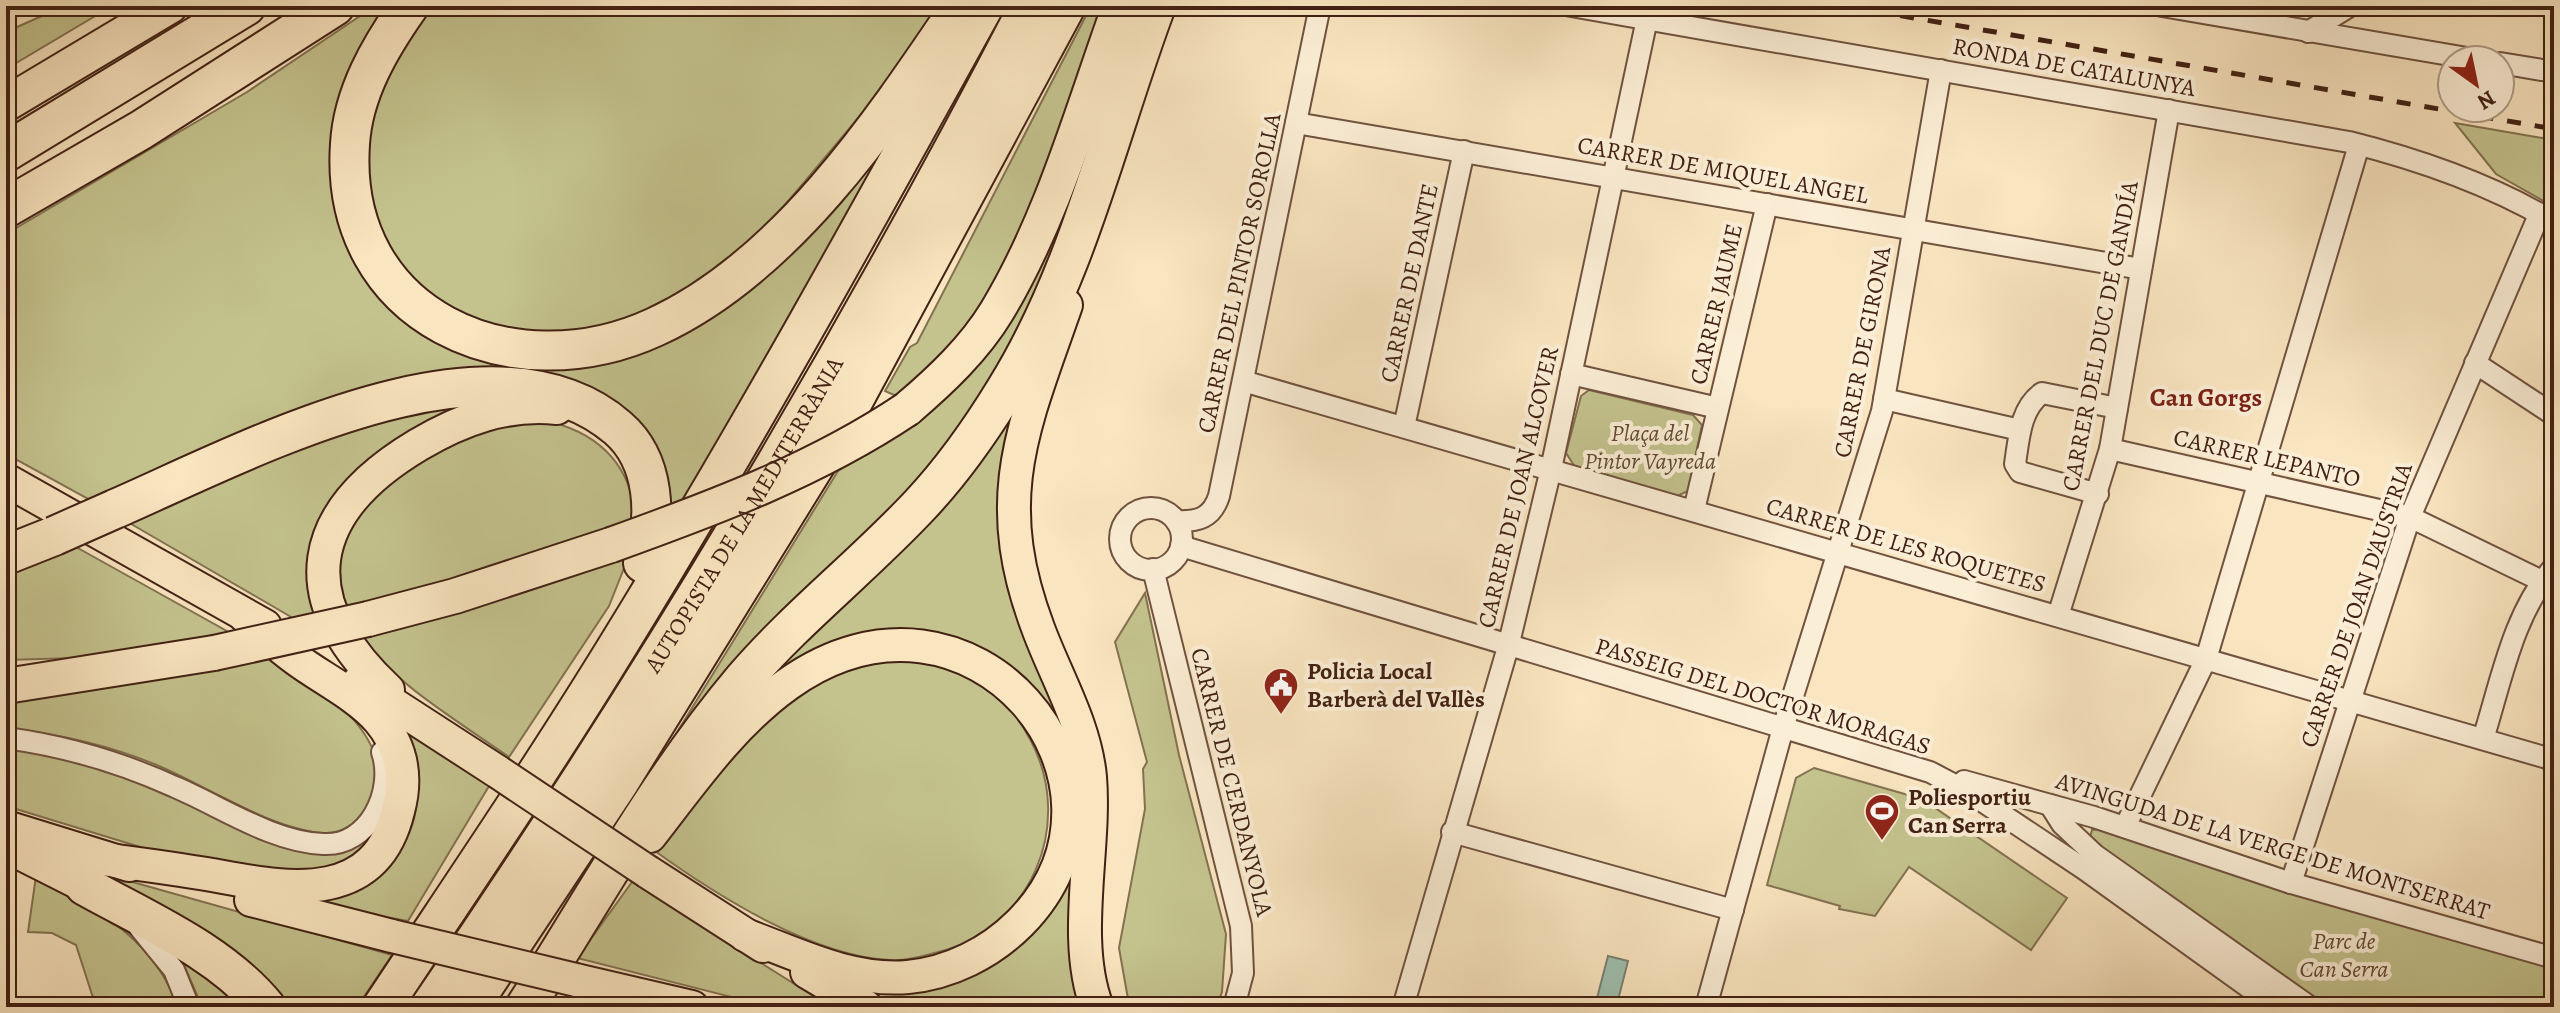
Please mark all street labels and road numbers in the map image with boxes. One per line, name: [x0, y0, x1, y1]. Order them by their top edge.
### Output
street label: RONDA DE CATALUNYA: [1950, 30, 2199, 104]
street label: CARRER DEL PINTOR SOROLLA: [1189, 109, 1289, 436]
street label: CARRER DE MIQUEL ANGEL: [1575, 129, 1872, 211]
street label: CARRER DEL DUC DE GANDÍA: [2054, 177, 2146, 494]
street label: CARRER DE DANTE: [1372, 181, 1446, 385]
street label: CARRER JAUME: [1682, 220, 1750, 388]
street label: CARRER DE GIRONA: [1826, 243, 1898, 460]
street label: CARRER DE JOAN ALCOVER: [1470, 343, 1566, 631]
street label: AUTOPISTA DE LA MEDITERRÀNIA: [636, 350, 851, 680]
street label: CARRER LEPANTO: [2171, 421, 2363, 495]
street label: CARRER DE JOAN D'AUSTRIA: [2292, 457, 2420, 752]
street label: CARRER DE LES ROQUETES: [1762, 490, 2050, 600]
street label: PASSEIG DEL DOCTOR MORAGAS: [1591, 630, 1935, 762]
street label: CARRER DE CERDANYOLA: [1183, 645, 1281, 920]
street label: AVINGUDA DE LA VERGE DE MONTSERRAT: [2051, 764, 2494, 927]

